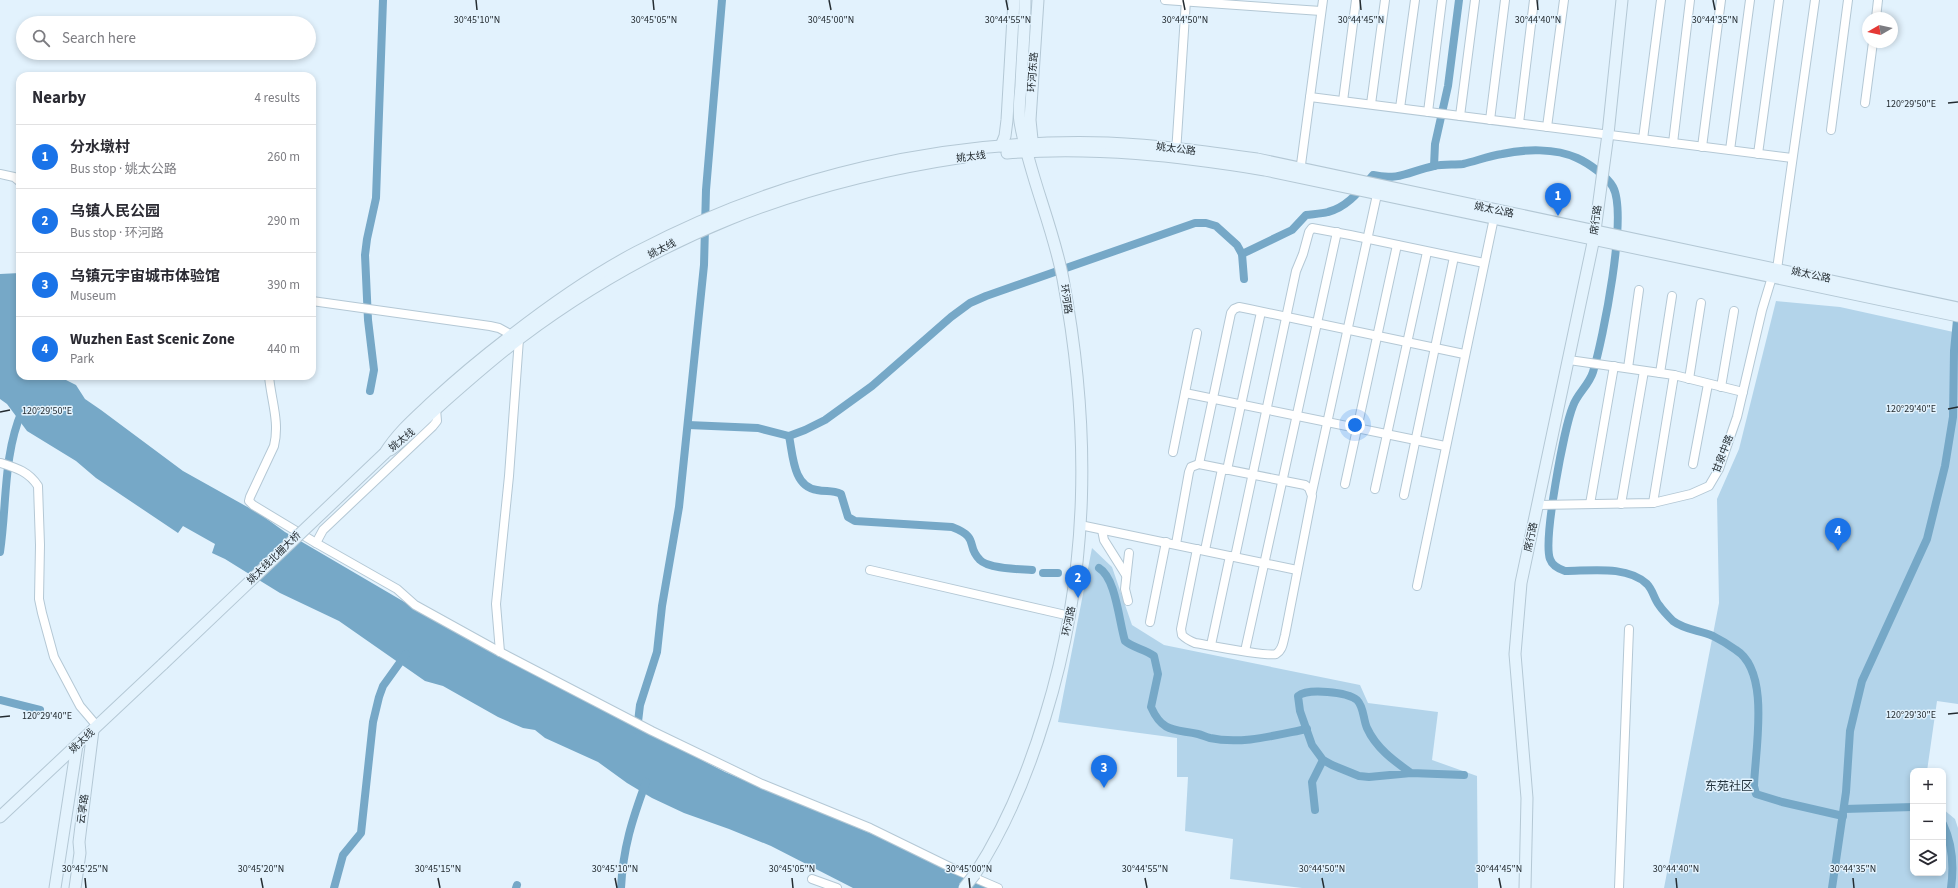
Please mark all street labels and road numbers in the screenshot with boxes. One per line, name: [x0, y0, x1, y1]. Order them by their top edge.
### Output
street label: 环河东路: [1025, 52, 1041, 92]
street label: 姚太公路: [1155, 140, 1197, 158]
street label: 姚太线: [955, 148, 987, 166]
street label: 姚太公路: [1473, 199, 1515, 221]
street label: 席行路: [1587, 204, 1605, 236]
street label: 姚太线: [645, 236, 679, 262]
street label: 姚太公路: [1790, 264, 1832, 286]
street label: 环河路: [1057, 283, 1075, 315]
street label: 姚太线: [386, 425, 418, 455]
street label: 甘泉中路: [1709, 433, 1737, 475]
street label: 席行路: [1521, 521, 1541, 553]
street label: 姚太线北栅大桥: [244, 529, 304, 587]
street label: 环河路: [1059, 605, 1079, 637]
street label: 姚太线: [66, 726, 98, 756]
street label: 云享路: [74, 793, 92, 825]

